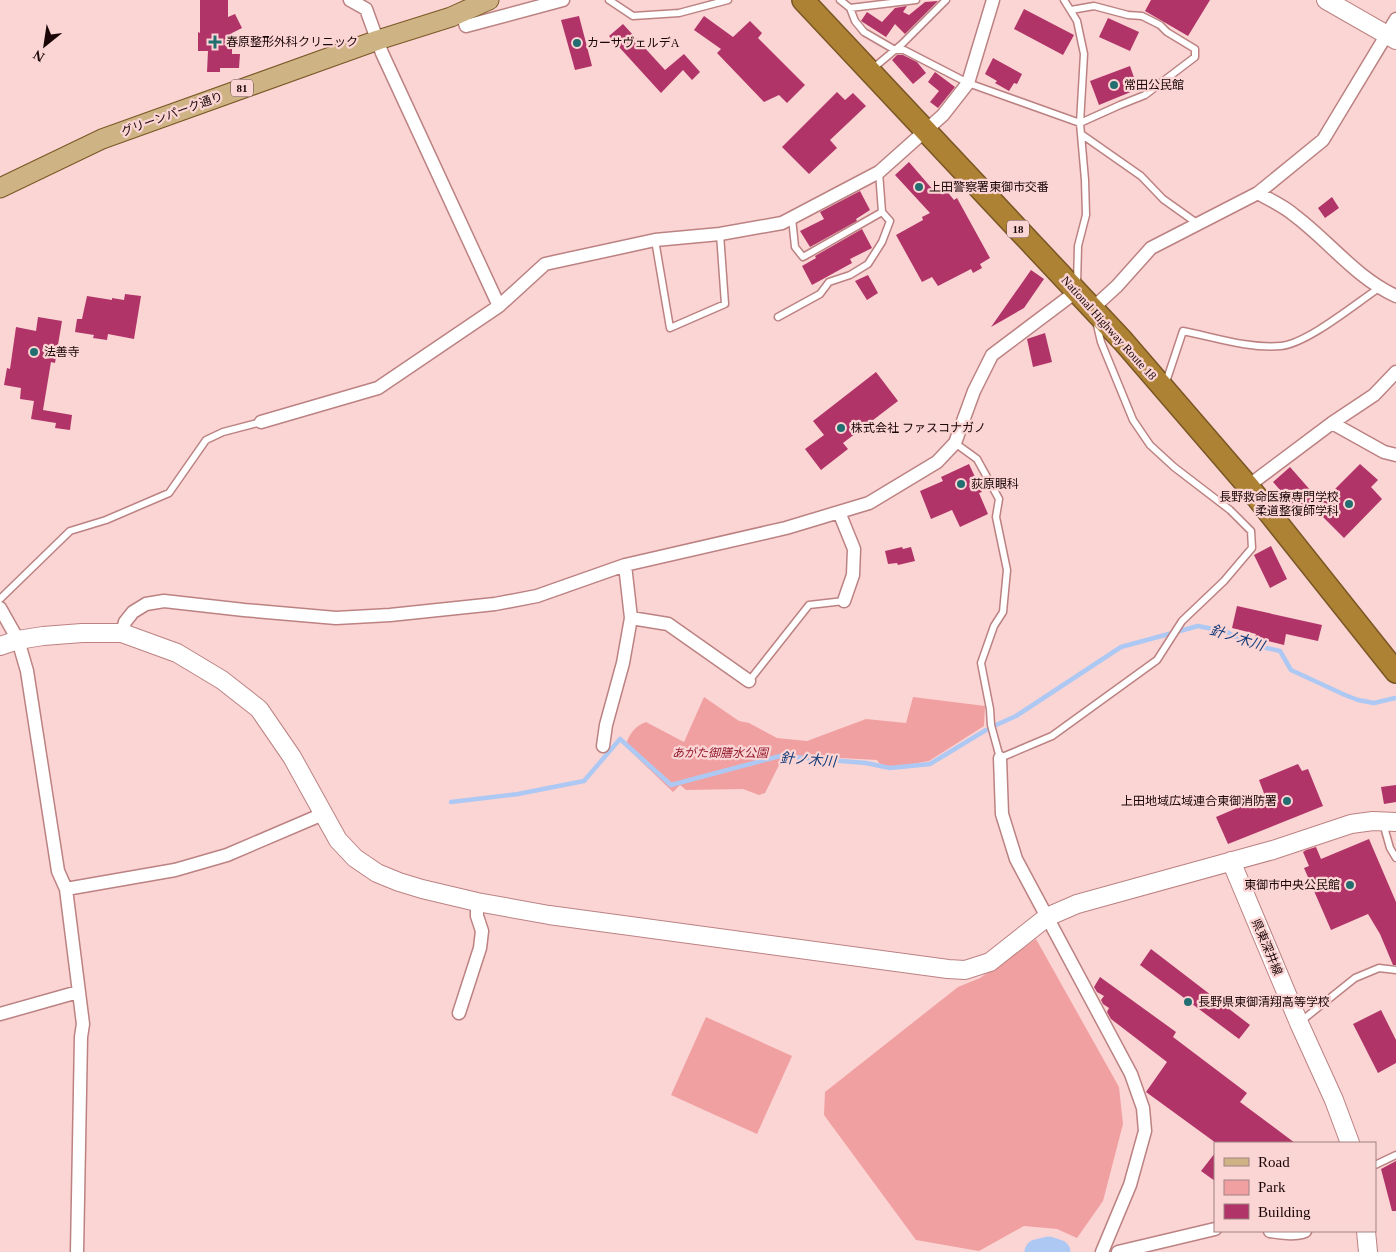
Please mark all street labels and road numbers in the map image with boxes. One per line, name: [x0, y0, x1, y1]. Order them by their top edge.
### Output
road number: 81: [231, 80, 253, 96]
street label: グリーンパーク通り: [119, 89, 225, 139]
road number: 18: [1007, 220, 1029, 238]
street label: National Highway Route 18: [1059, 273, 1159, 383]
street label: 県東深井線: [1249, 917, 1285, 977]

